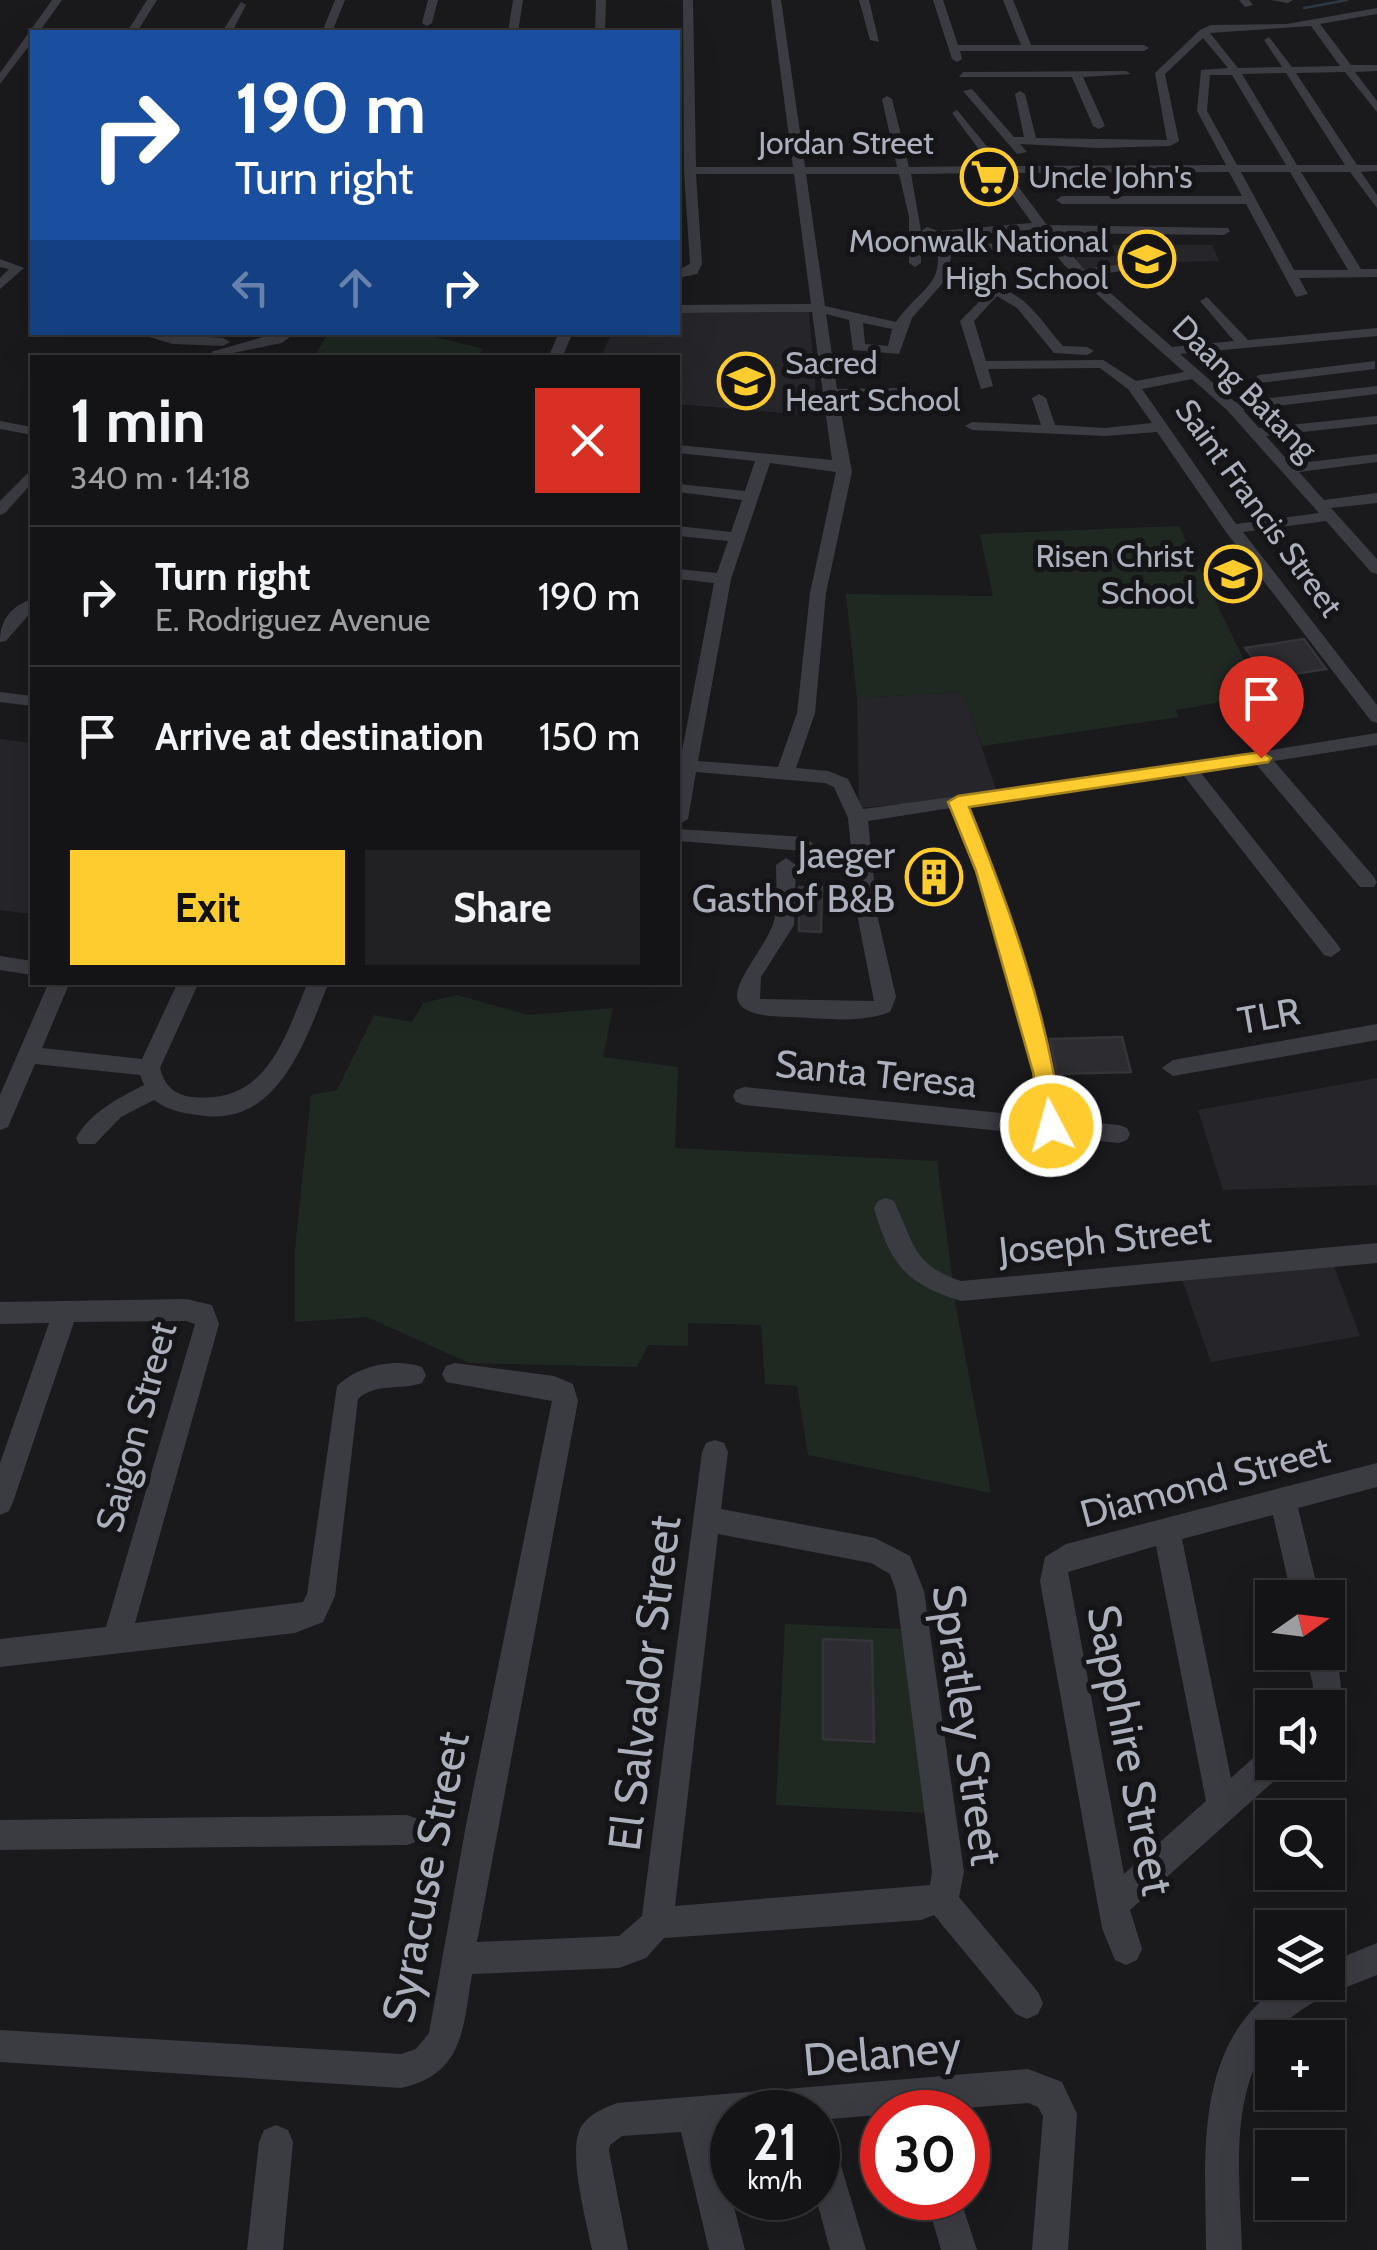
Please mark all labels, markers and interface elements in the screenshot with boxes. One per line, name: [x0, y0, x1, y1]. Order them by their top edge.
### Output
text: 190 m: [235, 65, 426, 151]
icon: right: [70, 70, 200, 200]
street label: Jordan Street: [757, 123, 934, 162]
supermarket icon: Uncle John's: [959, 147, 1019, 207]
text: Turn right: [235, 151, 414, 205]
place label: Uncle John's: [1028, 157, 1192, 196]
place label: Moonwalk National High School: [849, 221, 1108, 297]
school or university icon: Moonwalk National High School: [1117, 229, 1177, 289]
icon: left: [223, 260, 278, 315]
icon: ahead: [328, 260, 383, 315]
icon: right: [433, 260, 488, 315]
street label: Daang Batang: [1165, 307, 1327, 469]
place label: Sacred Heart School: [785, 343, 961, 419]
school or university icon: Sacred Heart School: [716, 351, 776, 411]
text: 1 min: [70, 384, 205, 457]
button: close: [535, 388, 640, 493]
street label: Saint Francis Street: [1168, 392, 1351, 624]
text: 340 m · 14:18: [70, 458, 251, 497]
place label: Risen Christ School: [1035, 536, 1194, 612]
school or university icon: Risen Christ School: [1203, 544, 1263, 604]
text: Turn right: [155, 553, 311, 600]
icon: right: [70, 569, 125, 624]
text: 190 m: [538, 573, 640, 620]
text: E. Rodriguez Avenue: [155, 600, 430, 639]
pin: [1219, 656, 1304, 759]
icon: arrive: [1234, 671, 1289, 726]
icon: arrive: [70, 709, 125, 764]
text: Arrive at destination: [155, 713, 484, 760]
text: 150 m: [539, 713, 640, 760]
place label: Jaeger Gasthof B&B: [692, 831, 895, 922]
building icon: Jaeger Gasthof B&B: [904, 847, 964, 907]
button: Exit: [70, 850, 345, 965]
button: Share: [365, 850, 640, 965]
street label: TLR: [1234, 987, 1304, 1044]
street label: Santa Teresa: [773, 1040, 979, 1107]
position arrow: [999, 1074, 1103, 1178]
street label: Joseph Street: [995, 1205, 1214, 1274]
street label: Saigon Street: [85, 1316, 186, 1537]
street label: Diamond Street: [1075, 1426, 1335, 1537]
street label: El Salvador Street: [597, 1512, 691, 1854]
north arrow: [1255, 1580, 1345, 1670]
map controls: [1255, 1580, 1345, 2220]
street label: Spratley Street: [922, 1581, 1014, 1869]
street label: Sapphire Street: [1076, 1600, 1186, 1900]
button: sound: [1255, 1690, 1345, 1780]
street label: Syracuse Street: [370, 1727, 480, 2027]
button: search: [1255, 1800, 1345, 1890]
button: layers: [1255, 1910, 1345, 2000]
street label: Delaney: [801, 2019, 964, 2087]
button: +: [1255, 2020, 1345, 2110]
speed limit sign: 30: [860, 2090, 990, 2220]
text: 21: [753, 2112, 797, 2173]
button: −: [1255, 2130, 1345, 2220]
text: km/h: [748, 2165, 802, 2195]

